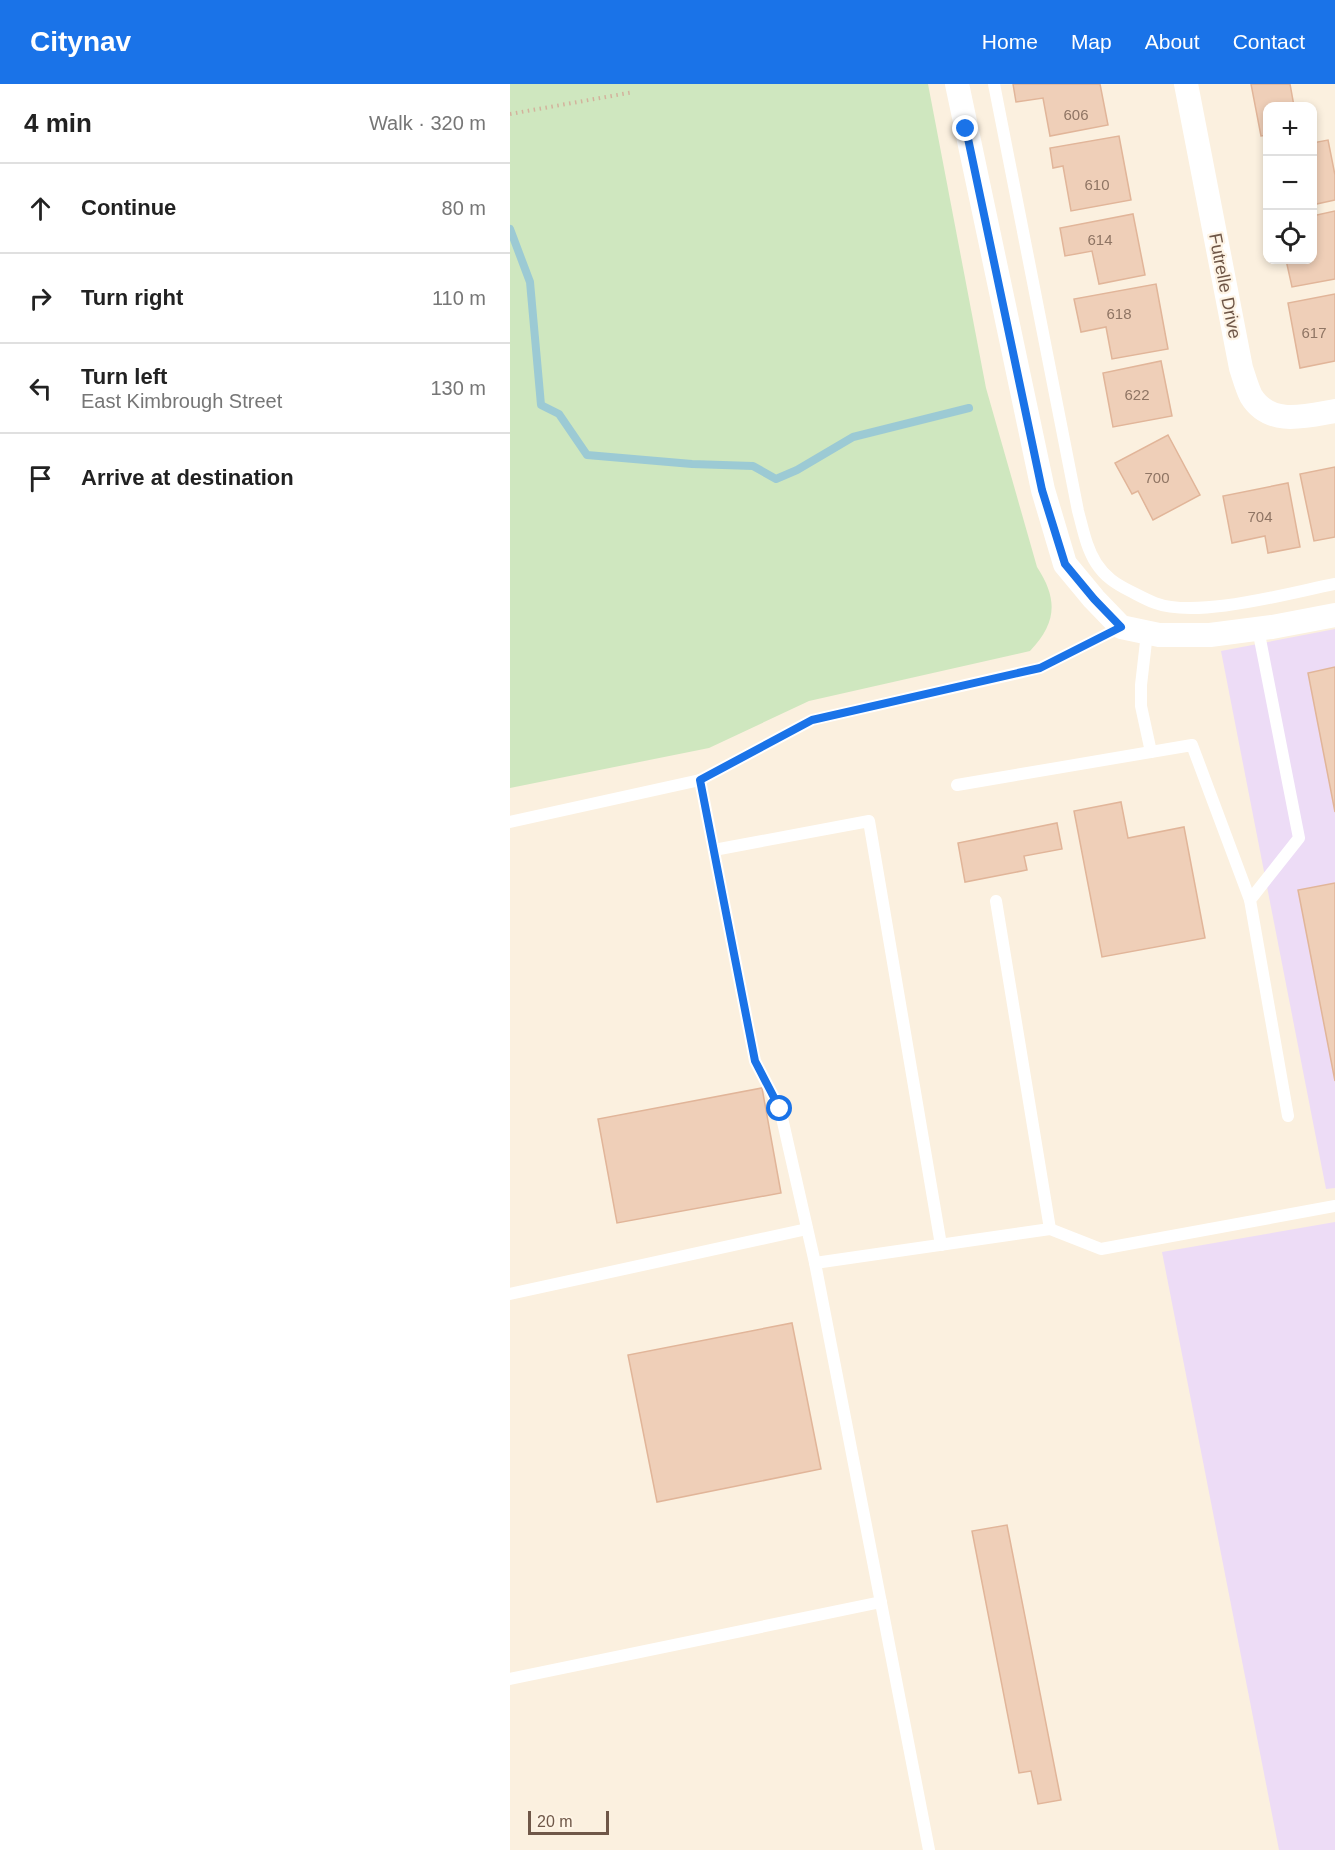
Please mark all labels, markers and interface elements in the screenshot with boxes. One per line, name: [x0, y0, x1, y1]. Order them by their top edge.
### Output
text: Citynav: [30, 26, 131, 57]
text: Home: [982, 30, 1038, 53]
text: Map: [1071, 30, 1112, 53]
text: About: [1145, 30, 1200, 53]
text: Contact: [1233, 30, 1305, 53]
map controls: [1263, 102, 1317, 264]
button: +: [1263, 102, 1317, 156]
house number: 606: [1063, 106, 1089, 123]
text: 4 min: [24, 108, 92, 138]
text: Walk · 320 m: [369, 112, 486, 134]
route end: [952, 115, 978, 141]
button: −: [1263, 156, 1317, 210]
house number: 610: [1084, 176, 1110, 193]
icon: ahead: [24, 192, 57, 225]
text: Continue: [81, 195, 176, 220]
text: 80 m: [442, 197, 486, 219]
button: locate: [1263, 210, 1317, 264]
house number: 614: [1087, 231, 1113, 248]
street label: Futrelle Drive: [1205, 232, 1245, 340]
icon: right: [24, 282, 57, 315]
text: Turn right: [81, 285, 183, 310]
text: 110 m: [432, 287, 486, 309]
house number: 618: [1106, 305, 1132, 322]
house number: 617: [1301, 324, 1327, 341]
text: Turn left: [81, 364, 167, 389]
icon: left: [24, 372, 57, 405]
text: 130 m: [430, 377, 486, 399]
house number: 622: [1124, 386, 1150, 403]
text: East Kimbrough Street: [81, 390, 282, 412]
icon: arrive: [24, 462, 57, 495]
text: Arrive at destination: [81, 465, 294, 490]
house number: 700: [1144, 469, 1170, 486]
house number: 704: [1247, 508, 1273, 525]
route start: [766, 1095, 792, 1121]
scale bar: [528, 1808, 609, 1836]
text: 20 m: [537, 1813, 573, 1830]

